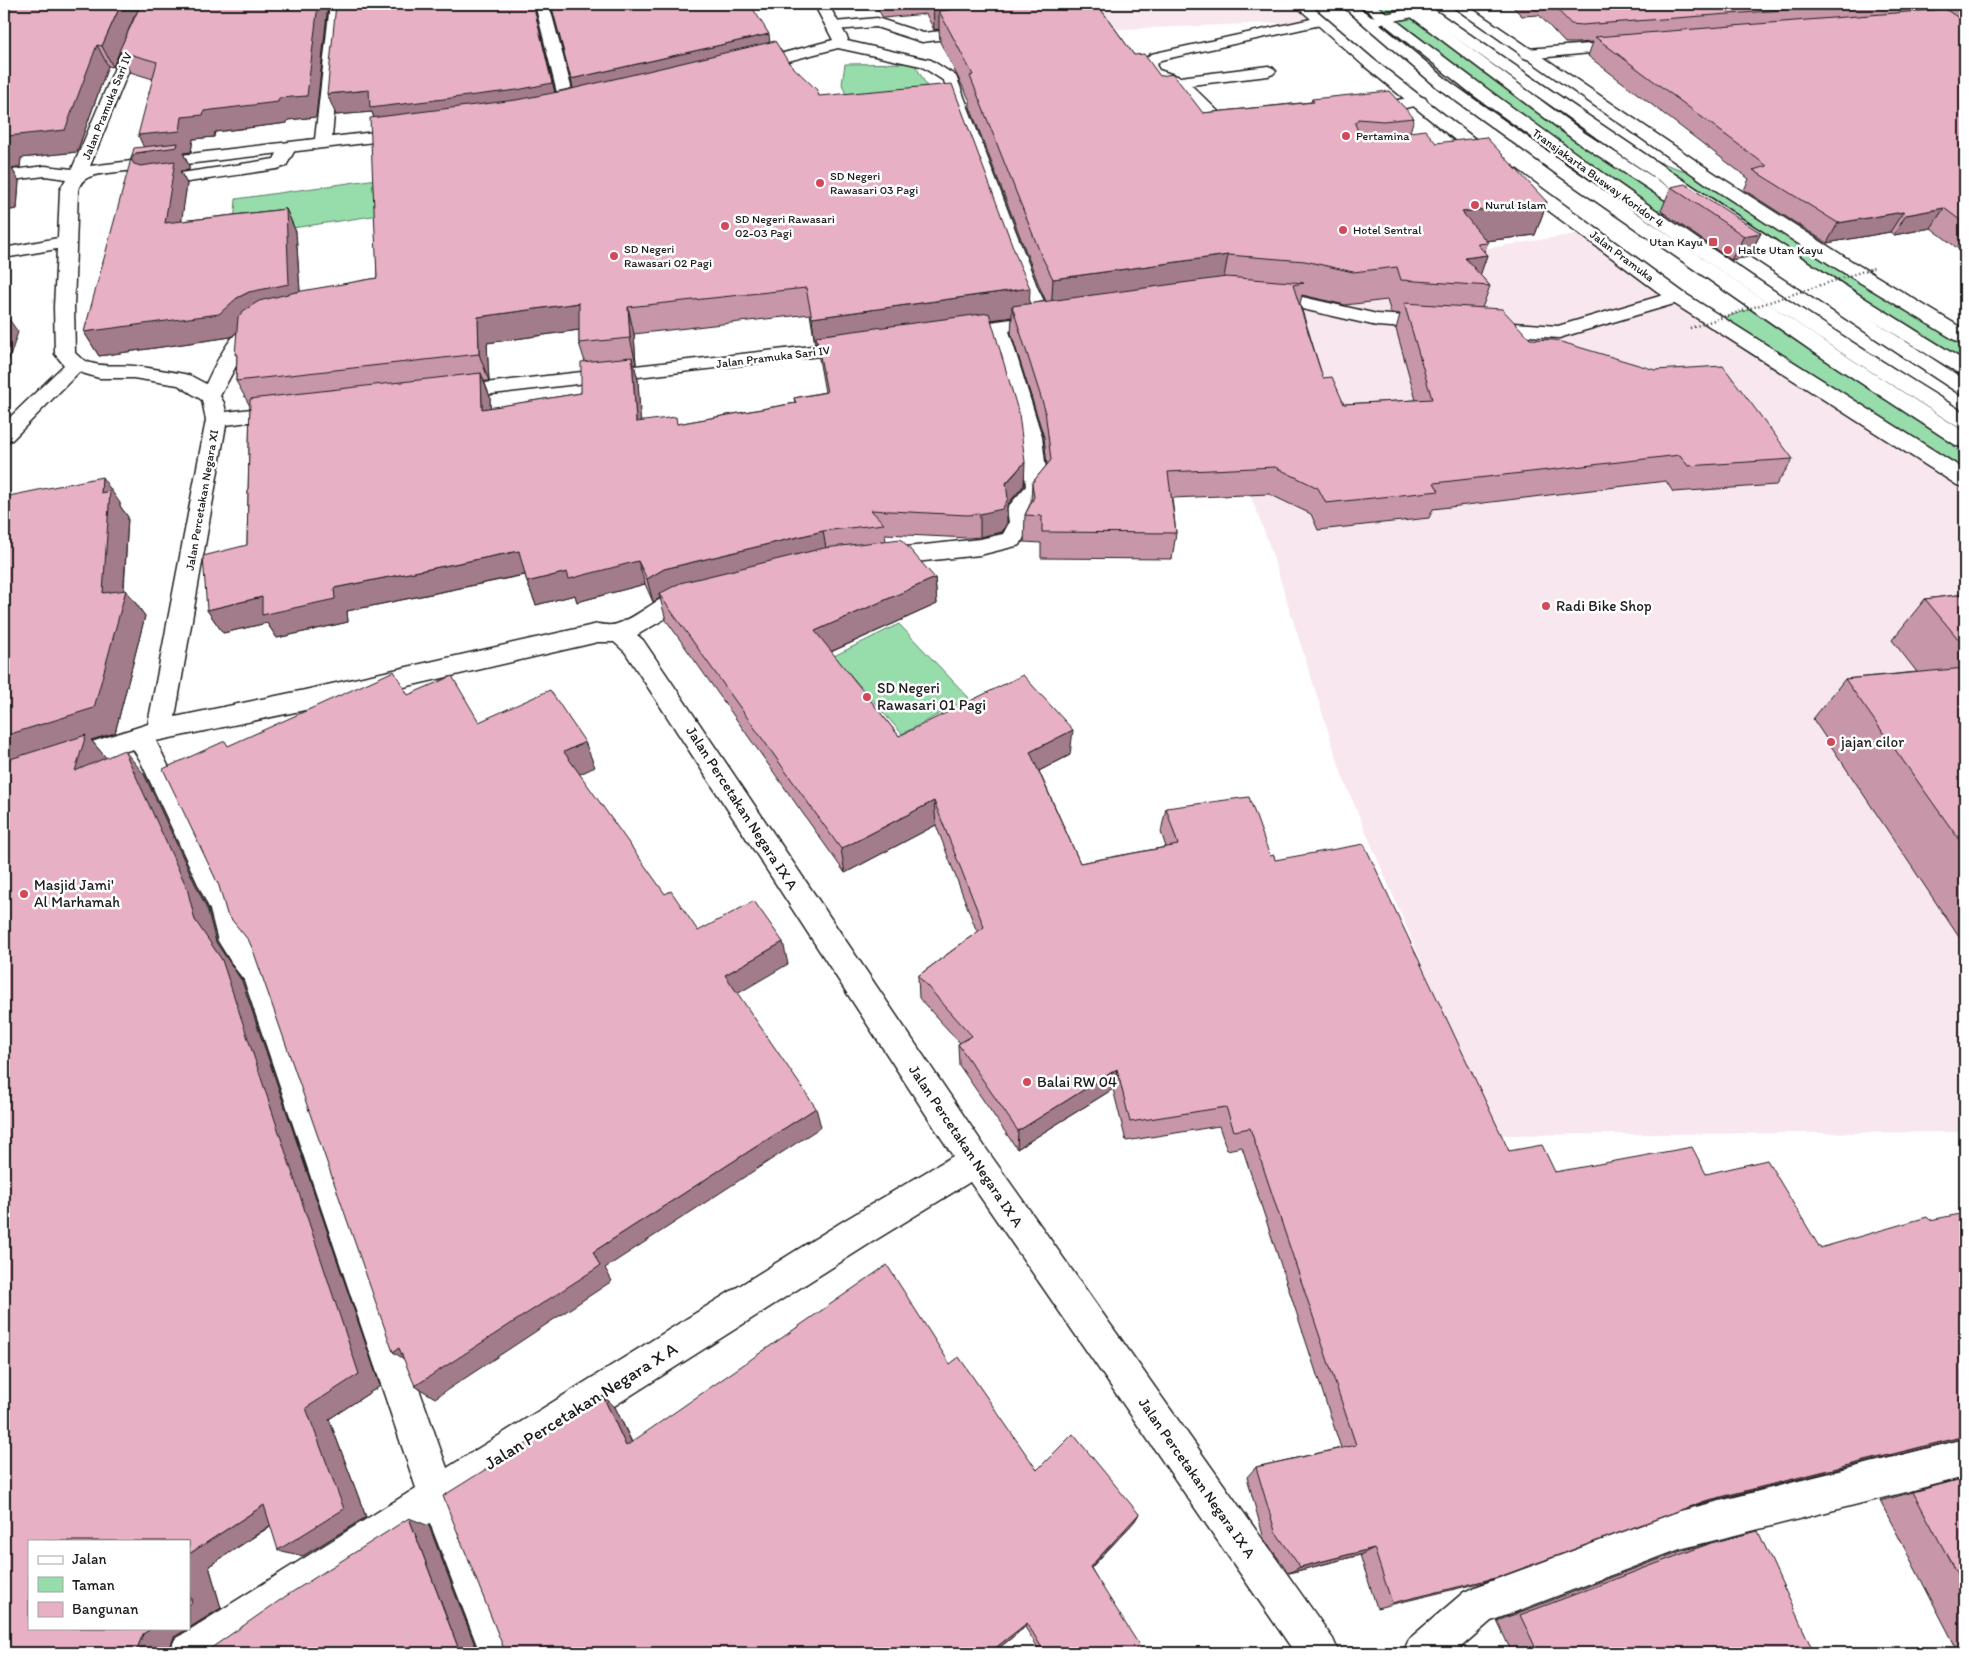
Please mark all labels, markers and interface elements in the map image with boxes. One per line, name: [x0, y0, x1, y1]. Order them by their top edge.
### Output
street label: Jalan Pramuka Sari IV: [79, 50, 135, 162]
street label: Transjakarta Busway Koridor 4: [1530, 126, 1666, 230]
place label: Pertamina: [1356, 129, 1410, 143]
marker: Pertamina: [1340, 130, 1352, 142]
place label: SD Negeri Rawasari 03 Pagi: [830, 169, 918, 197]
marker: SD Negeri Rawasari 03 Pagi: [814, 177, 826, 189]
place label: Nurul Islam: [1485, 198, 1547, 212]
marker: Nurul Islam: [1469, 199, 1481, 211]
place label: SD Negeri Rawasari 02-03 Pagi: [735, 212, 835, 240]
marker: SD Negeri Rawasari 02-03 Pagi: [719, 220, 731, 232]
place label: Hotel Sentral: [1353, 223, 1422, 237]
marker: Hotel Sentral: [1337, 224, 1349, 236]
street label: Jalan Pramuka: [1587, 227, 1657, 285]
place label: Utan Kayu: [1649, 235, 1703, 249]
marker: Utan Kayu: [1707, 236, 1719, 248]
place label: SD Negeri Rawasari 02 Pagi: [624, 242, 712, 270]
place label: Halte Utan Kayu: [1738, 243, 1824, 257]
marker: Halte Utan Kayu: [1722, 244, 1734, 256]
marker: SD Negeri Rawasari 02 Pagi: [608, 250, 620, 262]
street label: Jalan Pramuka Sari IV: [715, 343, 831, 371]
street label: Jalan Percetakan Negara XI: [183, 428, 221, 572]
place label: Radi Bike Shop: [1556, 597, 1652, 615]
marker: Radi Bike Shop: [1540, 600, 1552, 612]
place label: SD Negeri Rawasari 01 Pagi: [877, 679, 986, 714]
marker: SD Negeri Rawasari 01 Pagi: [861, 691, 873, 703]
street label: Jalan Percetakan Negara IX A: [682, 723, 802, 894]
place label: jajan cilor: [1840, 733, 1904, 751]
marker: jajan cilor: [1825, 736, 1837, 748]
place label: Masjid Jami' Al Marhamah: [34, 876, 120, 911]
marker: Masjid Jami' Al Marhamah: [18, 888, 30, 900]
street label: Jalan Percetakan Negara IX A: [905, 1062, 1027, 1231]
place label: Balai RW 04: [1037, 1073, 1117, 1091]
marker: Balai RW 04: [1021, 1076, 1033, 1088]
street label: Jalan Percetakan Negara X A: [480, 1337, 682, 1474]
street label: Jalan Percetakan Negara IX A: [1135, 1394, 1260, 1562]
legend: [28, 1540, 190, 1630]
text: Jalan: [72, 1550, 106, 1568]
text: Taman: [72, 1576, 115, 1594]
text: Bangunan: [72, 1600, 139, 1618]

